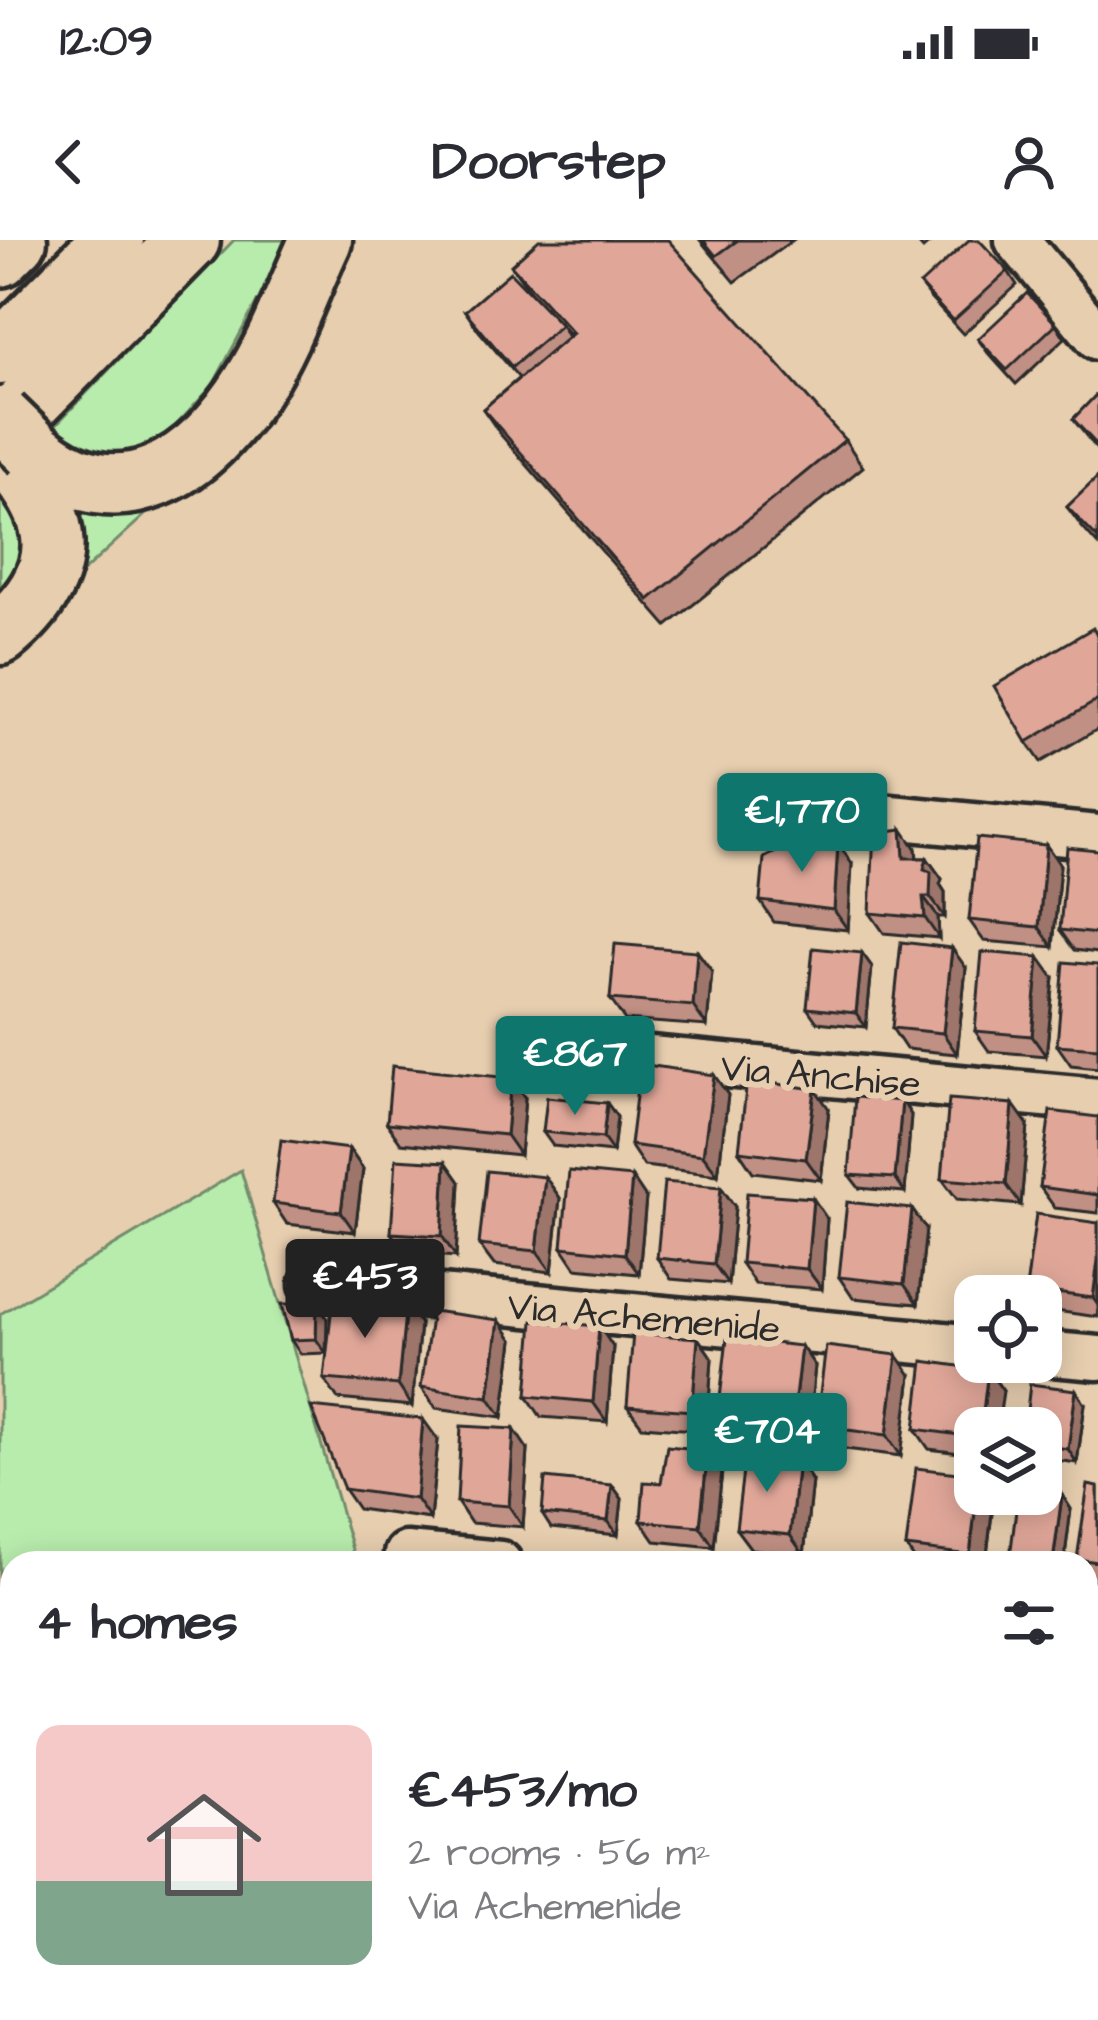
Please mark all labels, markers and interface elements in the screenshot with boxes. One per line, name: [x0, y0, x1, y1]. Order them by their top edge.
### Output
text: 12:09: [60, 11, 153, 73]
text: Doorstep: [432, 125, 666, 200]
icon: back: [36, 129, 102, 195]
icon: person: [996, 129, 1062, 195]
pin: €1,770: [704, 773, 900, 875]
text: €1,770: [744, 785, 860, 839]
pin: €867: [504, 1016, 646, 1118]
text: €867: [523, 1028, 627, 1082]
street label: Via Anchise: [718, 1041, 923, 1113]
pin: €453: [294, 1239, 436, 1341]
text: €453: [312, 1251, 418, 1305]
map controls: [954, 1275, 1062, 1515]
button: locate: [954, 1275, 1062, 1383]
street label: Via Achemenide: [505, 1280, 782, 1358]
pin: €704: [696, 1393, 838, 1495]
text: €704: [714, 1405, 820, 1459]
button: layers: [954, 1407, 1062, 1515]
text: 4 homes: [36, 1588, 238, 1659]
icon: filters: [996, 1590, 1062, 1656]
text: €453/mo: [408, 1756, 637, 1827]
icon: home: [132, 1773, 276, 1917]
text: 2 rooms · 56 m²: [408, 1827, 711, 1881]
text: Via Achemenide: [408, 1881, 682, 1935]

